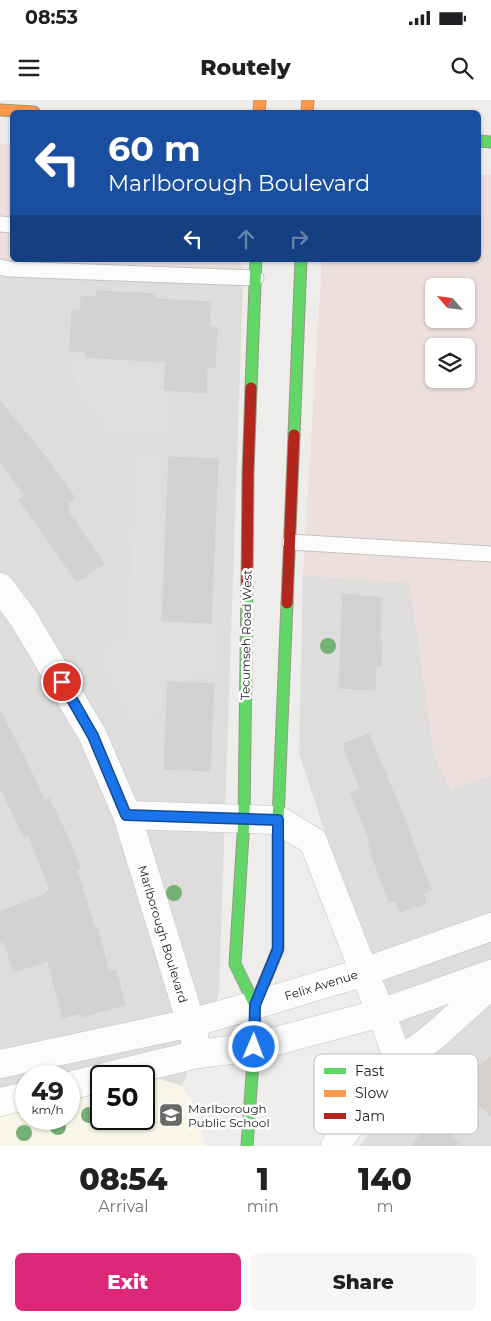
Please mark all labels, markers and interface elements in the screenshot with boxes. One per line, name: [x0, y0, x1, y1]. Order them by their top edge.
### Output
text: 08:53: [25, 6, 78, 29]
icon: menu: [15, 54, 43, 82]
text: Routely: [200, 54, 291, 81]
icon: search: [448, 54, 476, 82]
text: 60 m: [108, 127, 201, 170]
icon: left: [25, 130, 90, 195]
text: Marlborough Boulevard: [108, 170, 370, 197]
icon: left: [179, 225, 207, 253]
icon: ahead: [232, 225, 260, 253]
icon: right: [285, 225, 313, 253]
north arrow: [425, 278, 475, 328]
map controls: [425, 278, 475, 388]
button: layers: [425, 338, 475, 388]
street label: Tecumseh Road West: [237, 569, 255, 700]
pin: [41, 661, 83, 703]
icon: arrive: [48, 668, 76, 696]
street label: Marlborough Boulevard: [135, 863, 191, 1005]
street label: Felix Avenue: [282, 967, 360, 1003]
position arrow: [227, 1020, 279, 1072]
legend: [314, 1054, 478, 1134]
text: Fast: [355, 1062, 385, 1080]
speed limit sign: 50: [90, 1065, 155, 1130]
text: 49: [31, 1076, 64, 1106]
text: Slow: [355, 1084, 389, 1102]
place label: Marlborough Public School: [188, 1101, 270, 1130]
text: km/h: [31, 1102, 64, 1117]
school or university icon: Marlborough Public School: [158, 1102, 184, 1128]
text: Jam: [354, 1107, 385, 1125]
text: 08:54: [79, 1161, 168, 1198]
text: 1: [257, 1161, 269, 1198]
text: 140: [358, 1161, 412, 1198]
text: Arrival: [98, 1197, 149, 1216]
text: min: [247, 1197, 279, 1216]
text: m: [376, 1197, 393, 1216]
button: Exit: [15, 1253, 241, 1311]
button: Share: [251, 1253, 476, 1311]

